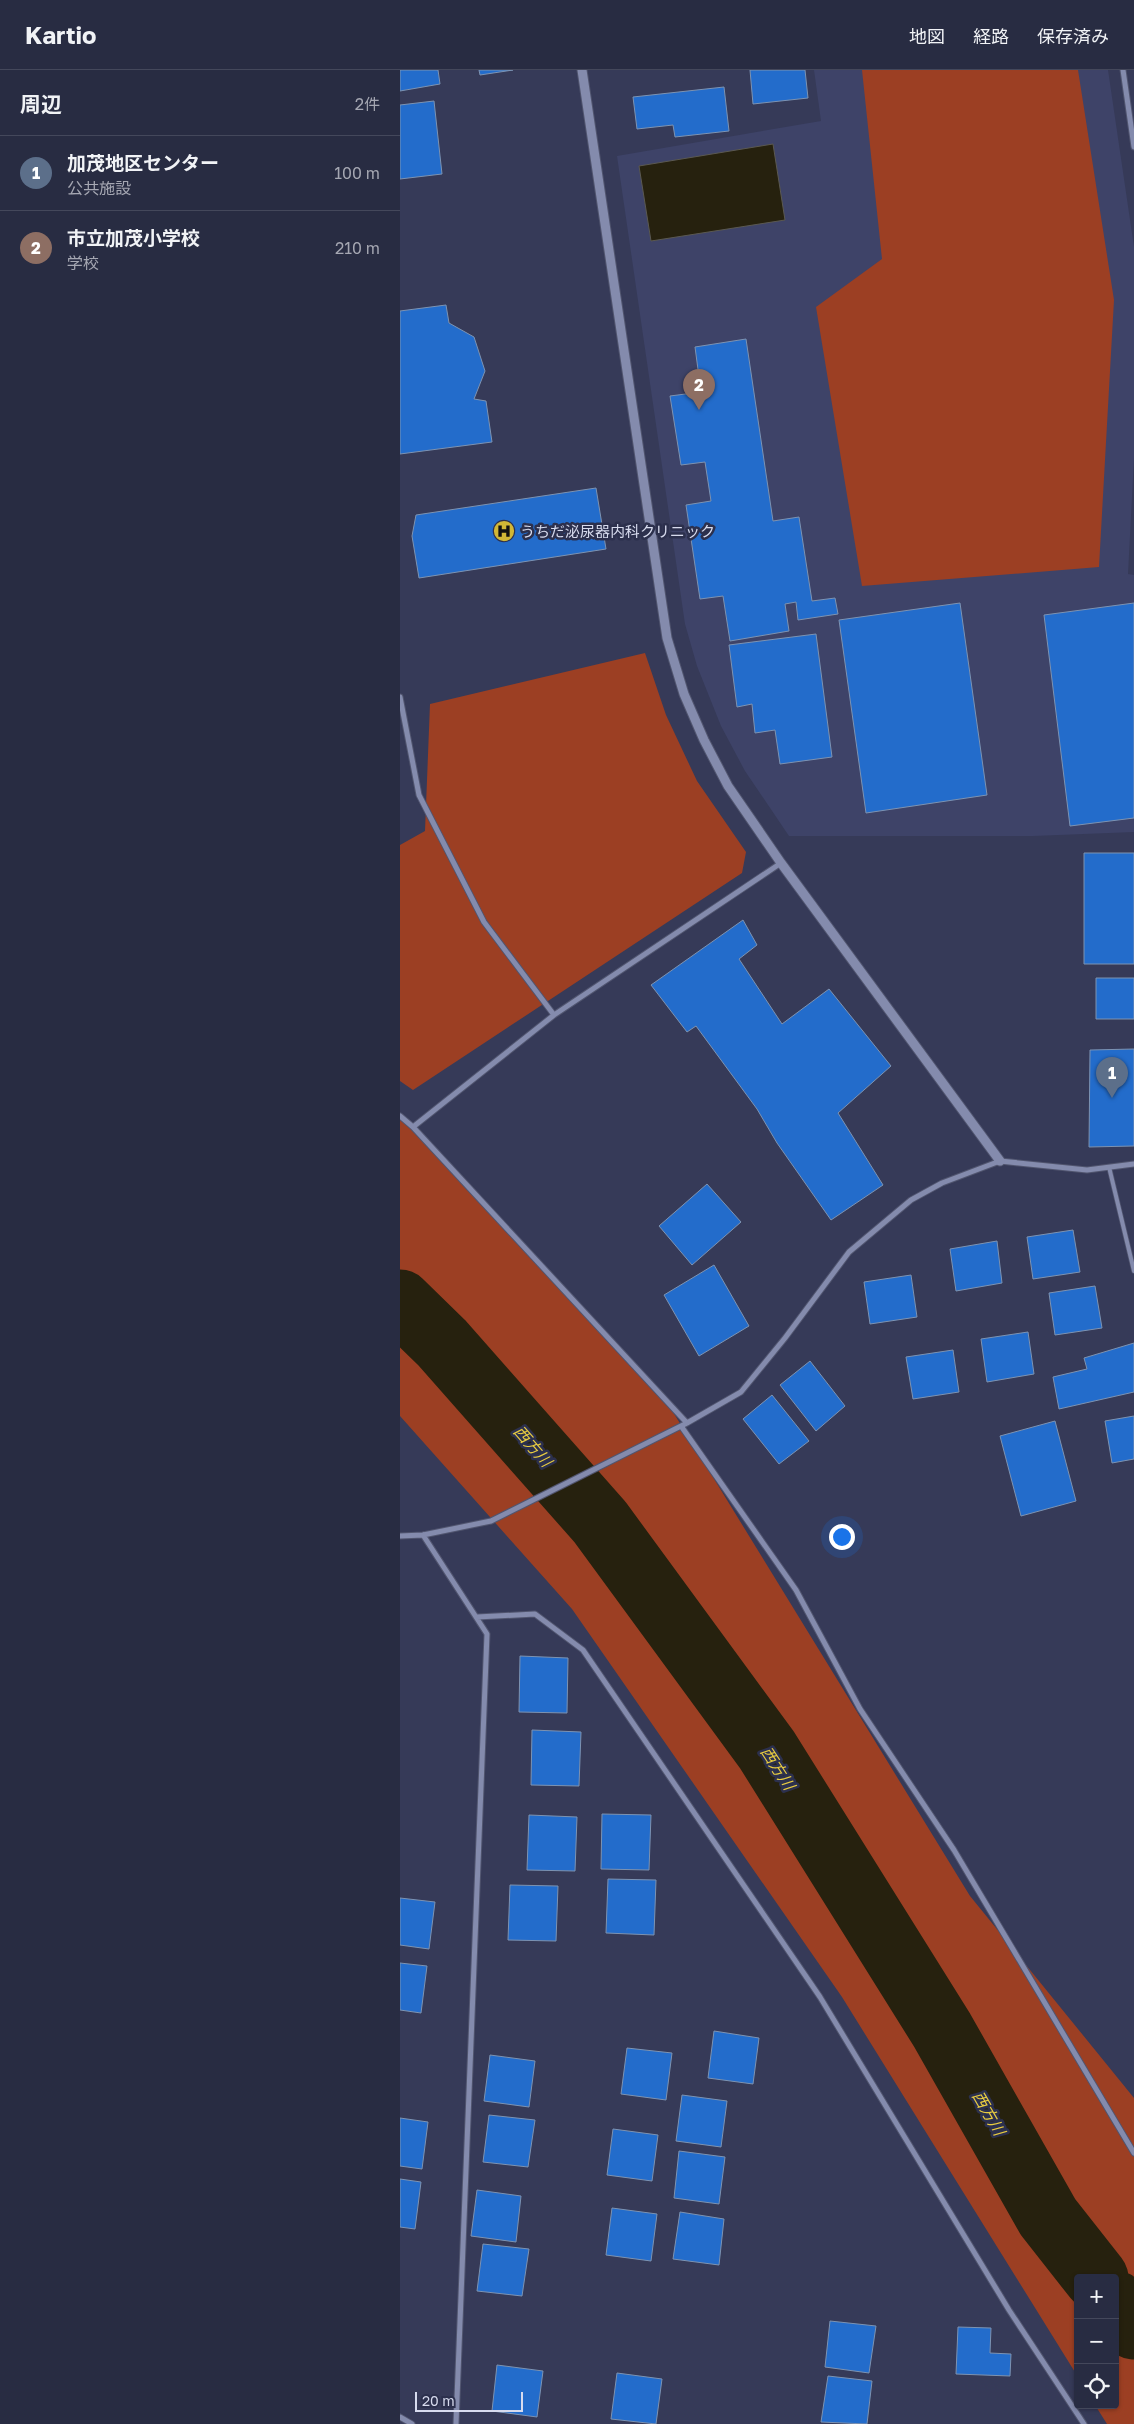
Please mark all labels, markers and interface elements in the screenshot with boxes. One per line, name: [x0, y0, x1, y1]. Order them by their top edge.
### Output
text: Kartio: [25, 20, 97, 49]
text: 地図: [909, 25, 945, 47]
text: 経路: [973, 25, 1009, 47]
text: 保存済み: [1037, 25, 1109, 47]
text: 周辺: [20, 91, 62, 117]
text: 2件: [355, 94, 380, 114]
text: 加茂地区センター: [67, 151, 219, 174]
text: 1: [32, 163, 40, 183]
text: 100 m: [334, 163, 380, 183]
text: 公共施設: [67, 178, 131, 198]
text: 市立加茂小学校: [67, 226, 200, 249]
text: 2: [31, 238, 41, 258]
text: 210 m: [335, 238, 380, 258]
text: 学校: [67, 253, 99, 273]
pin: 2: [683, 369, 715, 410]
hospital icon: うちだ泌尿器内科クリニック: [492, 519, 516, 543]
place label: うちだ泌尿器内科クリニック: [520, 522, 715, 540]
pin: 1: [1096, 1057, 1128, 1098]
water label: 西方川: [510, 1421, 558, 1472]
your location: [829, 1524, 855, 1550]
water label: 西方川: [757, 1742, 801, 1795]
water label: 西方川: [968, 2087, 1011, 2141]
map controls: [1074, 2274, 1119, 2409]
button: +: [1074, 2274, 1119, 2319]
button: −: [1074, 2319, 1119, 2364]
button: locate: [1074, 2364, 1119, 2409]
scale bar: [415, 2389, 522, 2412]
text: 20 m: [422, 2392, 455, 2409]

